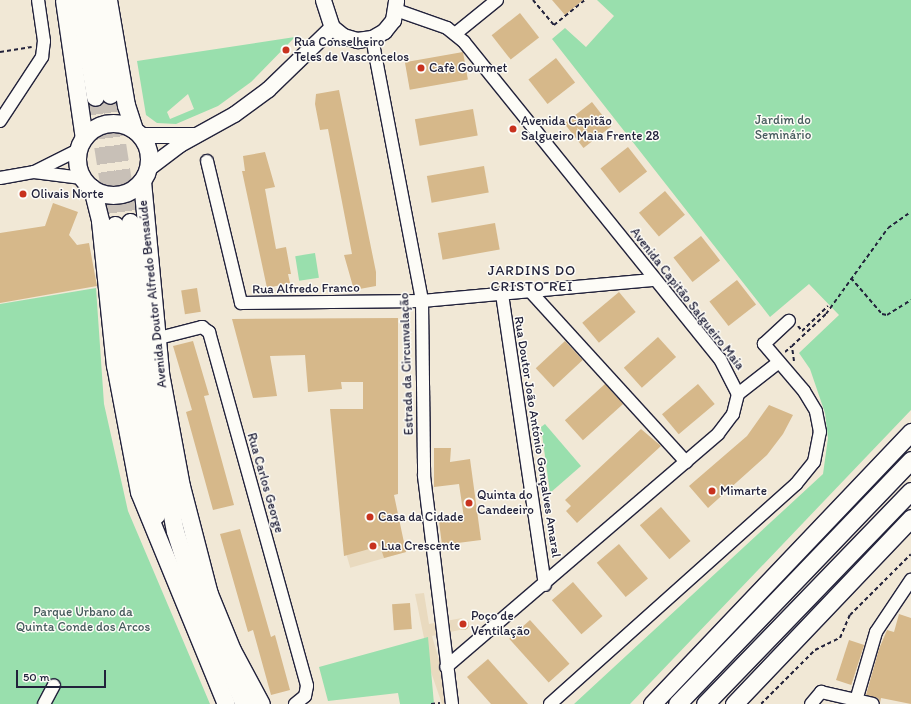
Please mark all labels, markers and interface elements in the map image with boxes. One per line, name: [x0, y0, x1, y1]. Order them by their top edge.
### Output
place label: Rua Conselheiro Teles de Vasconcelos: [294, 35, 409, 66]
marker: Rua Conselheiro Teles de Vasconcelos: [281, 45, 291, 55]
place label: Cafè Gourmet: [429, 60, 507, 76]
marker: Cafè Gourmet: [416, 63, 426, 73]
park label: Jardim do Seminário: [755, 113, 811, 144]
place label: Avenida Capitão Salgueiro Maia Frente 28: [521, 114, 660, 145]
marker: Avenida Capitão Salgueiro Maia Frente 28: [508, 124, 518, 134]
place label: Olivais Norte: [31, 186, 104, 202]
marker: Olivais Norte: [18, 189, 28, 199]
street label: Avenida Doutor Alfredo Bensaúde: [135, 199, 171, 389]
street label: Avenida Capitão Salgueiro Maia: [626, 225, 748, 373]
district label: JARDINS DO CRISTO REI: [488, 263, 576, 296]
street label: Rua Alfredo Franco: [252, 280, 360, 298]
street label: Estrada da Circunvalação: [397, 292, 417, 436]
street label: Rua Doutor João António Gonçalves Amaral: [510, 315, 564, 559]
street label: Rua Carlos George: [243, 431, 287, 535]
place label: Mimarte: [720, 483, 767, 499]
marker: Mimarte: [707, 486, 717, 496]
place label: Quinta do Candeeiro: [477, 488, 534, 519]
marker: Quinta do Candeeiro: [464, 498, 474, 508]
place label: Casa da Cidade: [378, 509, 464, 525]
marker: Casa da Cidade: [365, 512, 375, 522]
place label: Lua Crescente: [381, 538, 460, 554]
marker: Lua Crescente: [368, 541, 378, 551]
park label: Parque Urbano da Quinta Conde dos Arcos: [16, 605, 150, 636]
place label: Poço de Ventilação: [471, 609, 530, 640]
marker: Poço de Ventilação: [458, 619, 468, 629]
scale bar: [18, 662, 108, 688]
text: 50 m: [23, 670, 49, 684]

